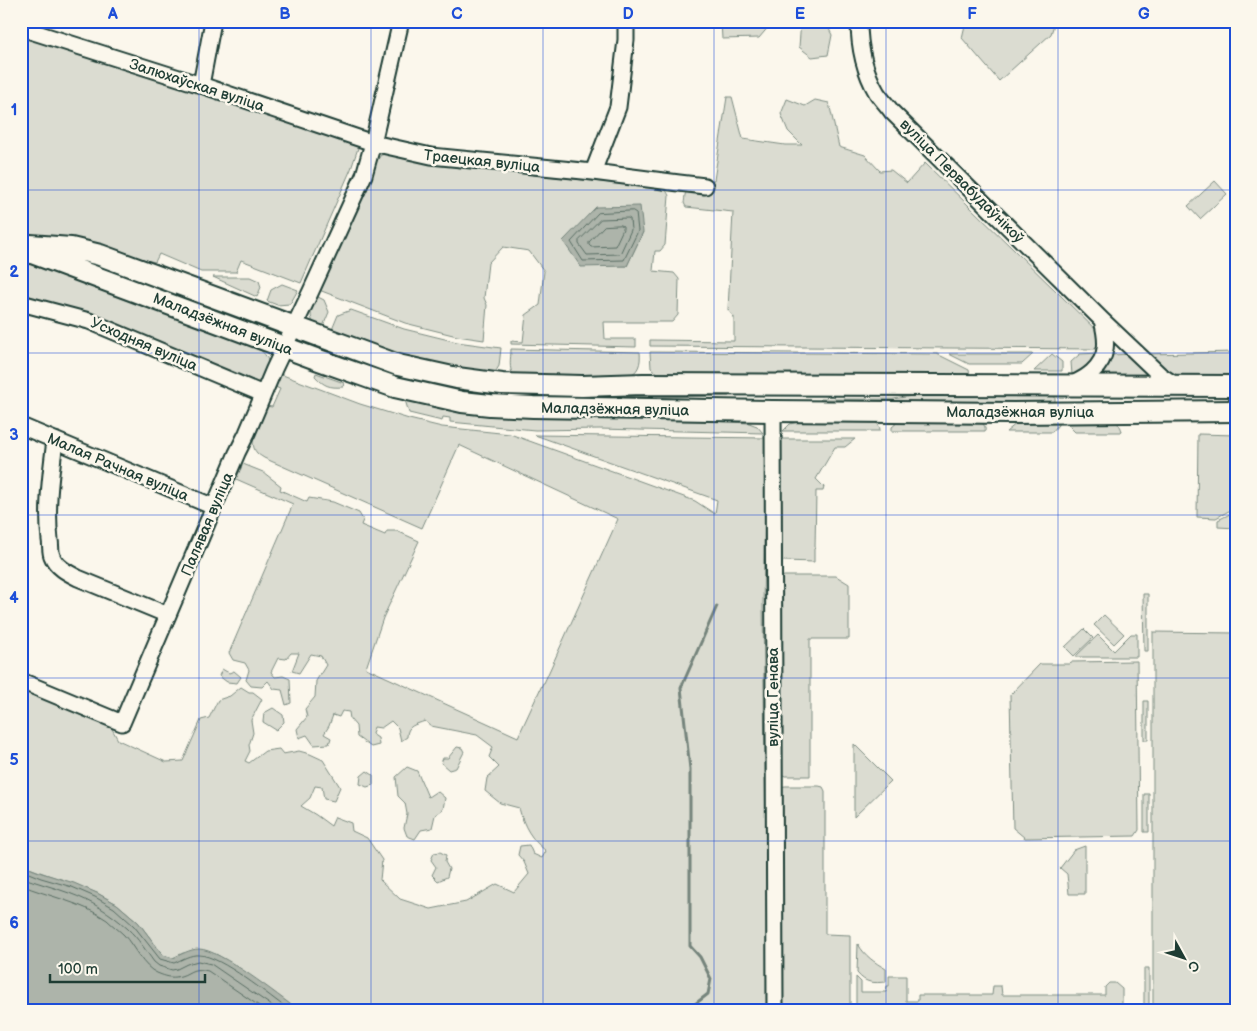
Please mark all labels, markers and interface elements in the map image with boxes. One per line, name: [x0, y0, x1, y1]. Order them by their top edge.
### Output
text: A: [107, 5, 118, 24]
text: B: [279, 5, 291, 24]
text: C: [451, 5, 463, 24]
text: D: [622, 5, 634, 24]
text: E: [795, 5, 805, 24]
text: F: [967, 5, 977, 24]
text: G: [1138, 5, 1150, 24]
street label: Залюхаўская вуліца: [127, 55, 267, 116]
text: 1: [11, 101, 17, 120]
street label: вуліца Первабудаўнікоў: [895, 115, 1028, 248]
street label: Траецкая вуліца: [423, 146, 541, 177]
text: 2: [9, 263, 19, 282]
street label: Маладзёжная вуліца: [150, 289, 296, 360]
street label: Усходняя вуліца: [88, 313, 200, 376]
street label: Маладзёжная вуліца: [541, 399, 689, 420]
street label: Маладзёжная вуліца: [946, 403, 1094, 422]
text: 3: [9, 426, 19, 445]
street label: Малая Рачная вуліца: [44, 429, 191, 506]
street label: Палявая вуліца: [177, 469, 238, 579]
text: 4: [9, 589, 19, 608]
street label: вуліца Генава: [764, 647, 783, 747]
text: 5: [9, 751, 19, 770]
text: 6: [9, 914, 19, 933]
north arrow: [1160, 934, 1210, 984]
scale bar: [50, 951, 205, 983]
text: С: [1184, 957, 1203, 975]
text: 100 m: [58, 960, 98, 979]

